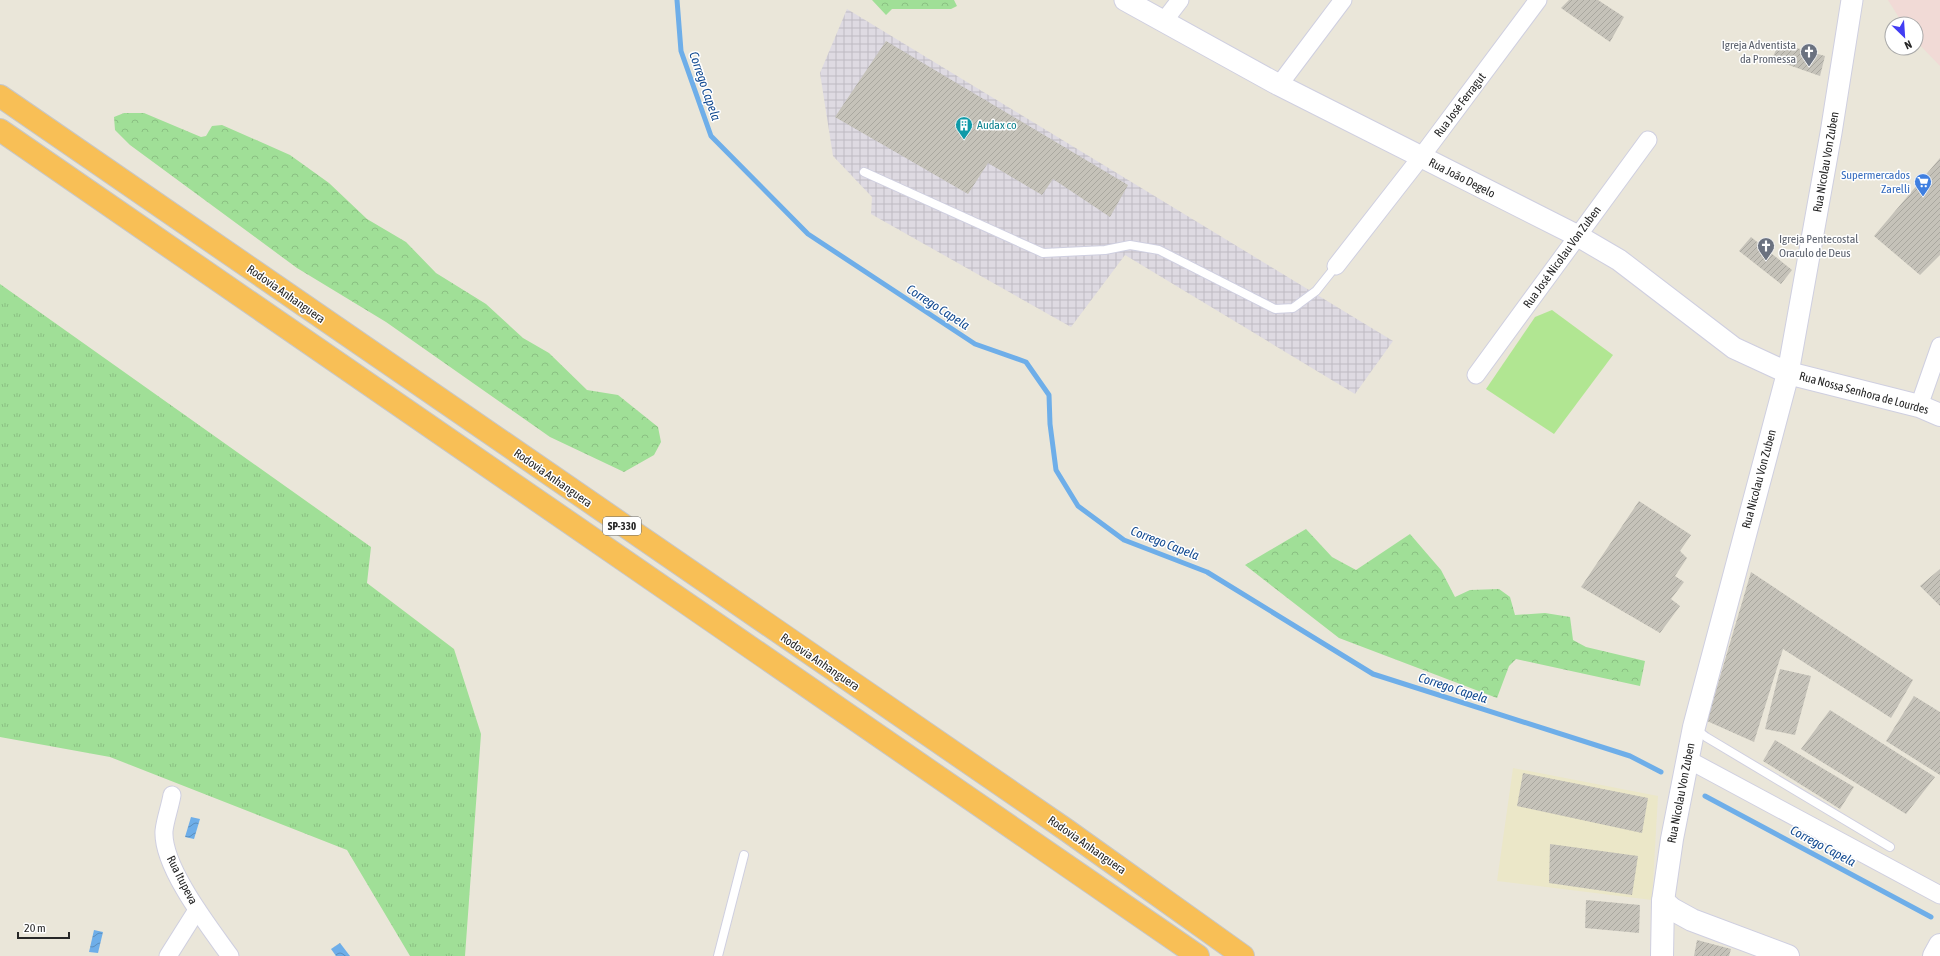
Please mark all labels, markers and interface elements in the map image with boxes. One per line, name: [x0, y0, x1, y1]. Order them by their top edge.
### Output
north arrow: [1884, 16, 1924, 56]
place label: Igreja Adventista da Promessa: [1722, 38, 1796, 66]
text: N: [1903, 38, 1914, 52]
church icon: Igreja Adventista da Promessa: [1799, 42, 1819, 67]
water label: Corrego Capela: [686, 50, 724, 122]
street label: Rua José Ferragut: [1431, 70, 1489, 140]
street label: Rua Nicolau Von Zuben: [1810, 111, 1842, 213]
building icon: Audax co: [954, 115, 974, 140]
place label: Audax co: [977, 118, 1017, 132]
street label: Rua João Degelo: [1426, 155, 1498, 201]
place label: Supermercados Zarelli: [1841, 168, 1910, 196]
supermarket icon: Supermercados Zarelli: [1913, 172, 1933, 197]
street label: Rua José Nicolau Von Zuben: [1520, 203, 1604, 311]
place label: Igreja Pentecostal Oraculo de Deus: [1779, 232, 1859, 260]
church icon: Igreja Pentecostal Oraculo de Deus: [1756, 236, 1776, 261]
street label: Rodovia Anhanguera: [244, 262, 328, 326]
water label: Corrego Capela: [904, 281, 972, 333]
street label: Rua Nossa Senhora de Lourdes: [1798, 369, 1930, 417]
street label: Rua Nicolau Von Zuben: [1739, 428, 1779, 530]
street label: Rodovia Anhanguera: [511, 446, 595, 510]
road number: SP-330: [603, 517, 641, 535]
water label: Corrego Capela: [1129, 523, 1201, 563]
street label: Rodovia Anhanguera: [778, 630, 862, 694]
water label: Corrego Capela: [1416, 670, 1490, 706]
street label: Rua Nicolau Von Zuben: [1664, 742, 1698, 844]
street label: Rodovia Anhanguera: [1045, 813, 1129, 877]
water label: Corrego Capela: [1788, 823, 1858, 869]
street label: Rua Itupeva: [164, 853, 200, 907]
scale bar: [18, 914, 69, 940]
text: 20 m: [24, 921, 46, 935]

